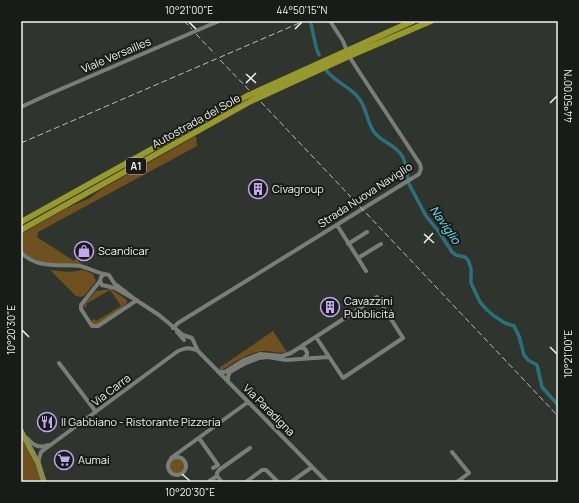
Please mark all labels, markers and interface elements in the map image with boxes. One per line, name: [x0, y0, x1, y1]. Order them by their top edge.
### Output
text: 10°21'00"E: [165, 3, 213, 17]
text: 44°50'15"N: [277, 3, 328, 17]
street label: Viale Versailles: [79, 33, 153, 76]
text: 44°50'00"N: [561, 69, 575, 123]
street label: Autostrada del Sole: [149, 90, 243, 151]
road number: A1: [126, 158, 146, 174]
street label: Strada Nuova Naviglio: [315, 158, 415, 231]
building icon: Civagroup: [247, 178, 269, 200]
place label: Civagroup: [272, 181, 324, 196]
water label: Naviglio: [426, 202, 465, 248]
shop icon: Scandicar: [73, 240, 95, 262]
place label: Scandicar: [98, 243, 149, 258]
place label: Cavazzini Pubblicità: [344, 293, 394, 321]
building icon: Cavazzini Pubblicità: [319, 296, 341, 318]
text: 10°20'30"E: [4, 305, 18, 355]
text: 10°21'00"E: [561, 330, 575, 378]
street label: Via Carra: [88, 370, 133, 409]
street label: Via Paradigna: [240, 380, 299, 439]
restaurant icon: Il Gabbiano - Ristorante Pizzeria: [36, 411, 58, 433]
place label: Il Gabbiano - Ristorante Pizzeria: [61, 414, 221, 429]
supermarket icon: Aumai: [53, 449, 75, 471]
place label: Aumai: [78, 452, 110, 467]
text: 10°20'30"E: [165, 485, 215, 499]

